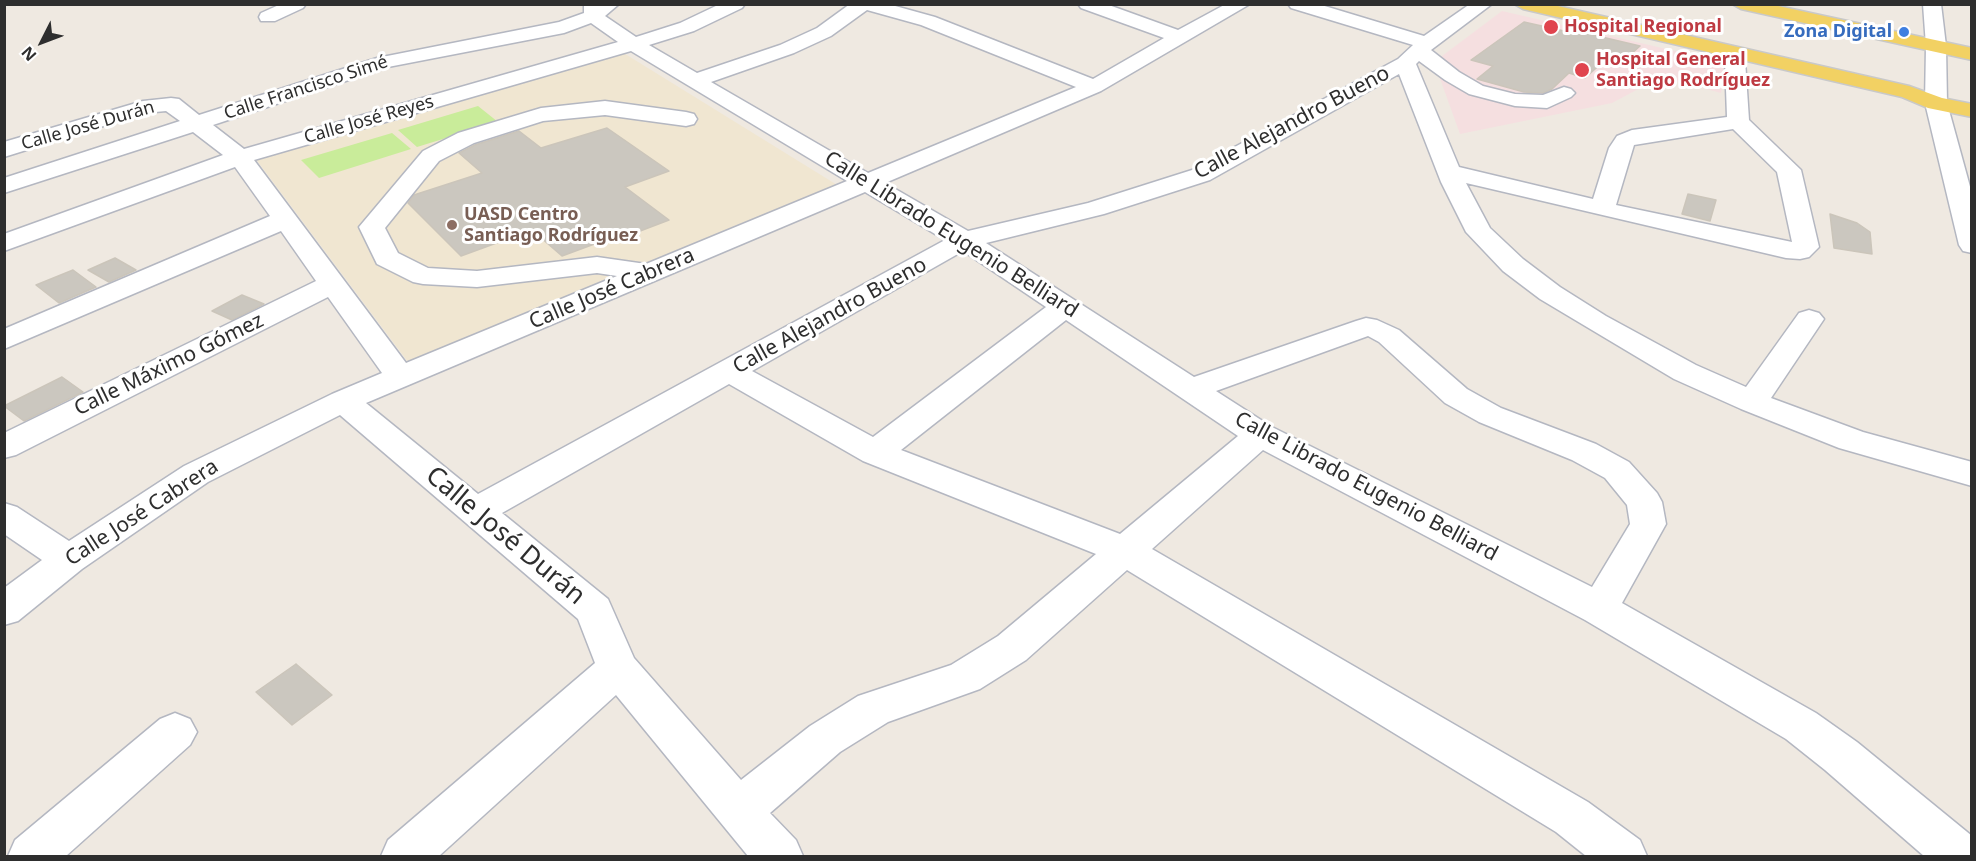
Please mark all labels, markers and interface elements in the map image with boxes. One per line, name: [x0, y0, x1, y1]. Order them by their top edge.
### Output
north arrow: [12, 12, 72, 72]
place label: Hospital Regional: [1564, 16, 1722, 38]
marker: Hospital Regional: [1542, 18, 1560, 36]
place label: Zona Digital: [1784, 21, 1892, 43]
marker: Zona Digital: [1897, 25, 1911, 39]
text: N: [16, 42, 41, 66]
place label: Hospital General Santiago Rodríguez: [1596, 49, 1770, 92]
street label: Calle Francisco Simé: [221, 51, 391, 125]
street label: Calle Alejandro Bueno: [1190, 61, 1394, 185]
marker: Hospital General Santiago Rodríguez: [1573, 61, 1591, 79]
street label: Calle José Reyes: [302, 91, 436, 149]
street label: Calle José Durán: [19, 97, 157, 155]
street label: Calle Librado Eugenio Belliard: [820, 146, 1082, 324]
place label: UASD Centro Santiago Rodríguez: [464, 204, 638, 246]
marker: UASD Centro Santiago Rodríguez: [445, 218, 459, 232]
street label: Calle José Cabrera: [526, 243, 698, 335]
street label: Calle Alejandro Bueno: [729, 252, 931, 380]
street label: Calle Máximo Gómez: [70, 308, 268, 422]
street label: Calle Librado Eugenio Belliard: [1230, 407, 1502, 567]
street label: Calle José Cabrera: [61, 454, 223, 572]
street label: Calle José Durán: [419, 460, 591, 612]

